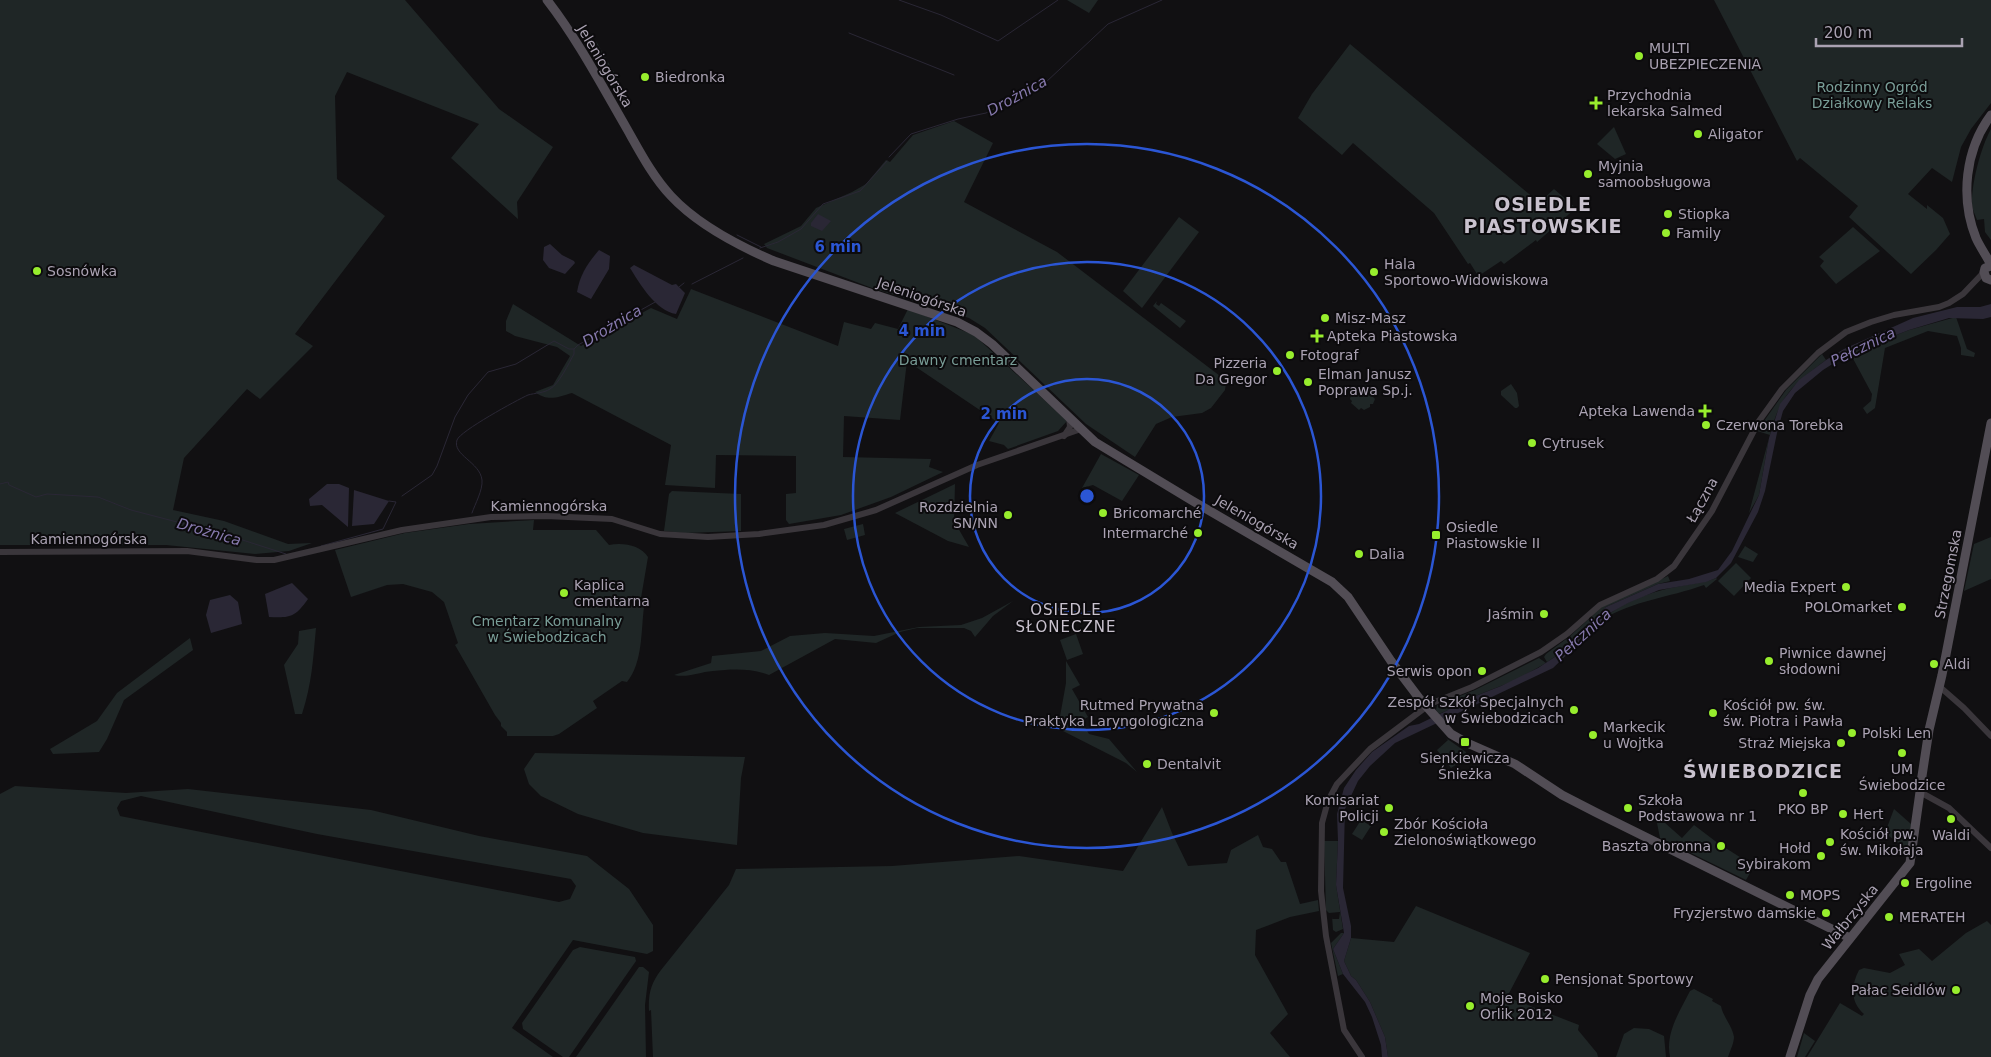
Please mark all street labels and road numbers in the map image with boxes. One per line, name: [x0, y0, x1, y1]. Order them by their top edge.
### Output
street label: Jeleniogórska: [574, 21, 636, 110]
street label: Jeleniogórska: [874, 274, 969, 320]
street label: Łączna: [1683, 475, 1721, 526]
street label: Jeleniogórska: [1212, 491, 1301, 552]
street label: Kamiennogórska: [491, 498, 607, 514]
street label: Strzegomska: [1931, 528, 1965, 620]
street label: Kamiennogórska: [31, 531, 147, 547]
street label: Wałbrzyska: [1819, 881, 1881, 953]

